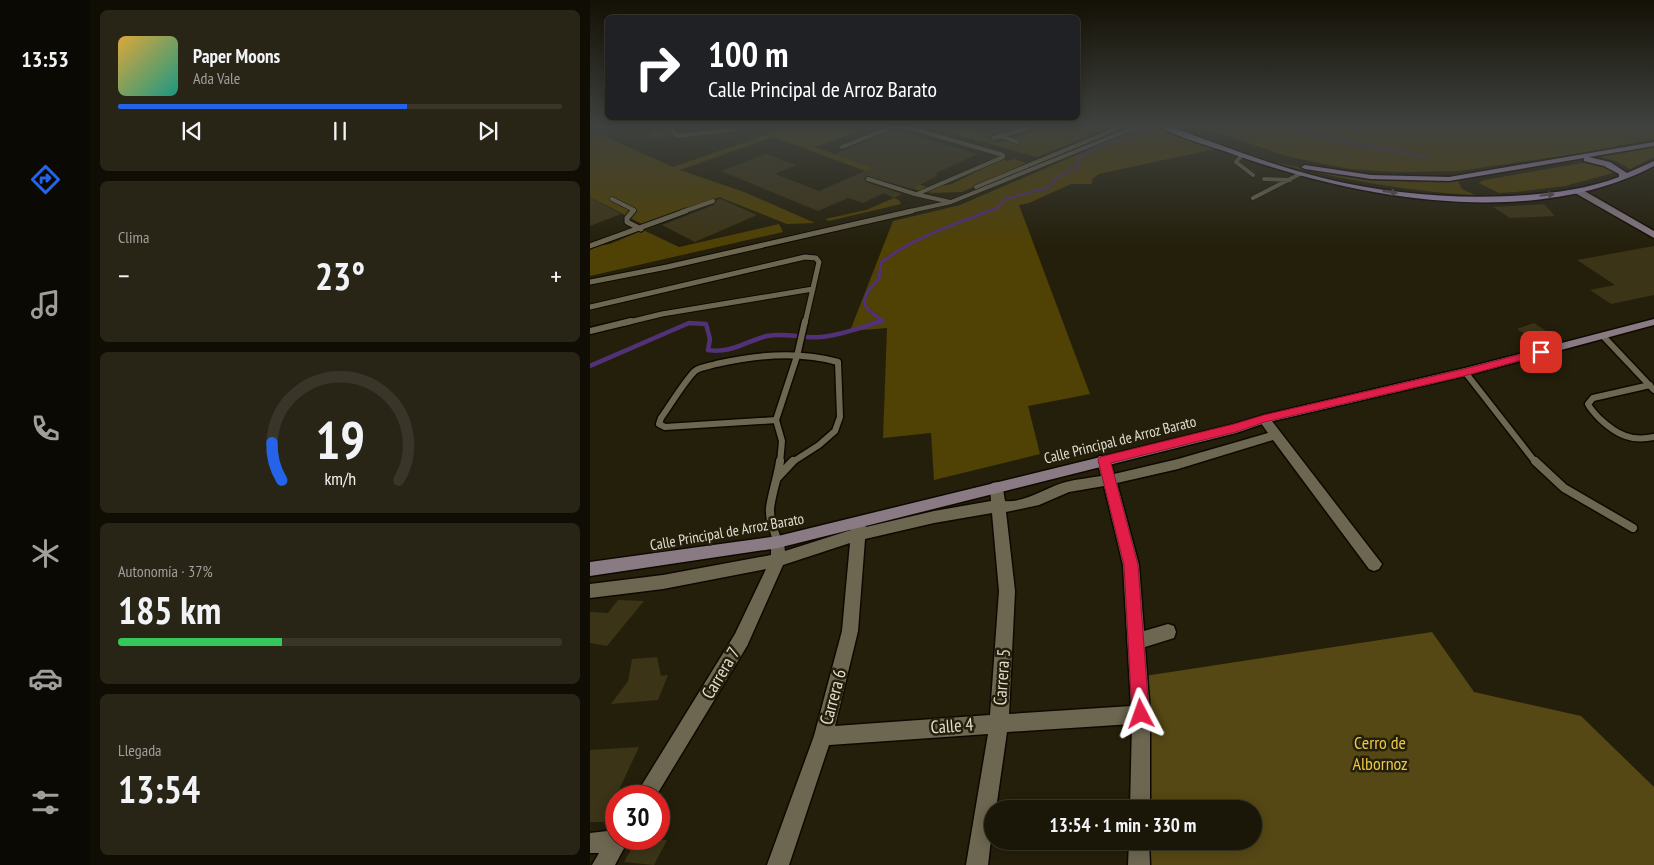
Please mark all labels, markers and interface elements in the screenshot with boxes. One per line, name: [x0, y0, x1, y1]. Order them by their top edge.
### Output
text: 100 m: [708, 31, 789, 77]
icon: right: [625, 35, 690, 100]
text: Paper Moons: [193, 44, 280, 68]
text: 13:53: [21, 45, 69, 73]
text: Ada Vale: [193, 68, 240, 88]
text: Calle Principal de Arroz Barato: [708, 75, 937, 103]
icon: previous: [178, 117, 206, 145]
icon: pause: [326, 117, 354, 145]
icon: next: [474, 117, 502, 145]
icon: directions: [28, 162, 63, 197]
one-way arrow: [1383, 188, 1399, 196]
one-way arrow: [1539, 191, 1555, 199]
text: Clima: [118, 227, 149, 247]
text: 23°: [315, 251, 365, 300]
text: −: [118, 257, 130, 294]
text: +: [550, 257, 562, 294]
icon: music: [28, 287, 63, 322]
pin: [1520, 331, 1562, 373]
icon: arrive: [1527, 338, 1555, 366]
text: 19: [315, 406, 365, 473]
icon: phone: [28, 411, 63, 446]
street label: Calle Principal de Arroz Barato: [1042, 411, 1198, 468]
text: km/h: [324, 467, 356, 490]
street label: Calle Principal de Arroz Barato: [648, 509, 805, 554]
icon: climate: [28, 536, 63, 571]
text: Autonomía · 37%: [118, 561, 213, 581]
text: 185 km: [118, 585, 221, 634]
street label: Carrera 7: [696, 643, 745, 703]
street label: Carrera 5: [988, 648, 1015, 706]
icon: car: [28, 661, 63, 696]
street label: Carrera 6: [814, 667, 851, 727]
position arrow: [1114, 687, 1166, 739]
street label: Calle 4: [930, 713, 974, 738]
park label: Cerro de Albornoz: [1352, 731, 1408, 775]
text: Llegada: [118, 740, 162, 760]
text: 13:54: [118, 764, 200, 813]
icon: filters: [28, 785, 63, 820]
speed limit sign: 30: [605, 785, 670, 850]
text: 13:54 · 1 min · 330 m: [1050, 813, 1196, 837]

